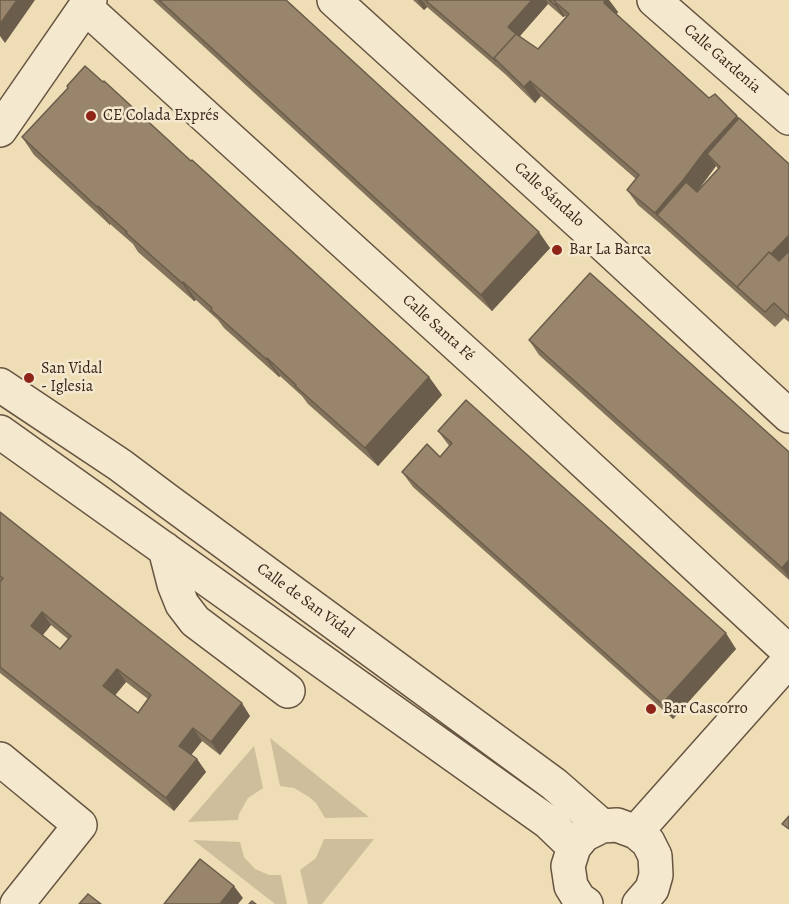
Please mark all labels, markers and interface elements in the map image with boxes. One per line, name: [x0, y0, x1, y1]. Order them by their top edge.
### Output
street label: Calle Gardenia: [679, 20, 765, 98]
place label: CE Colada Exprés: [103, 106, 219, 126]
marker: CE Colada Exprés: [84, 109, 98, 123]
street label: Calle Sándalo: [510, 158, 588, 232]
place label: Bar La Barca: [569, 240, 651, 260]
marker: Bar La Barca: [550, 243, 564, 257]
street label: Calle Santa Fé: [398, 291, 478, 365]
place label: San Vidal - Iglesia: [41, 359, 102, 397]
marker: San Vidal - Iglesia: [22, 371, 36, 385]
street label: Calle de San Vidal: [253, 559, 357, 643]
place label: Bar Cascorro: [663, 699, 748, 719]
marker: Bar Cascorro: [644, 702, 658, 716]

